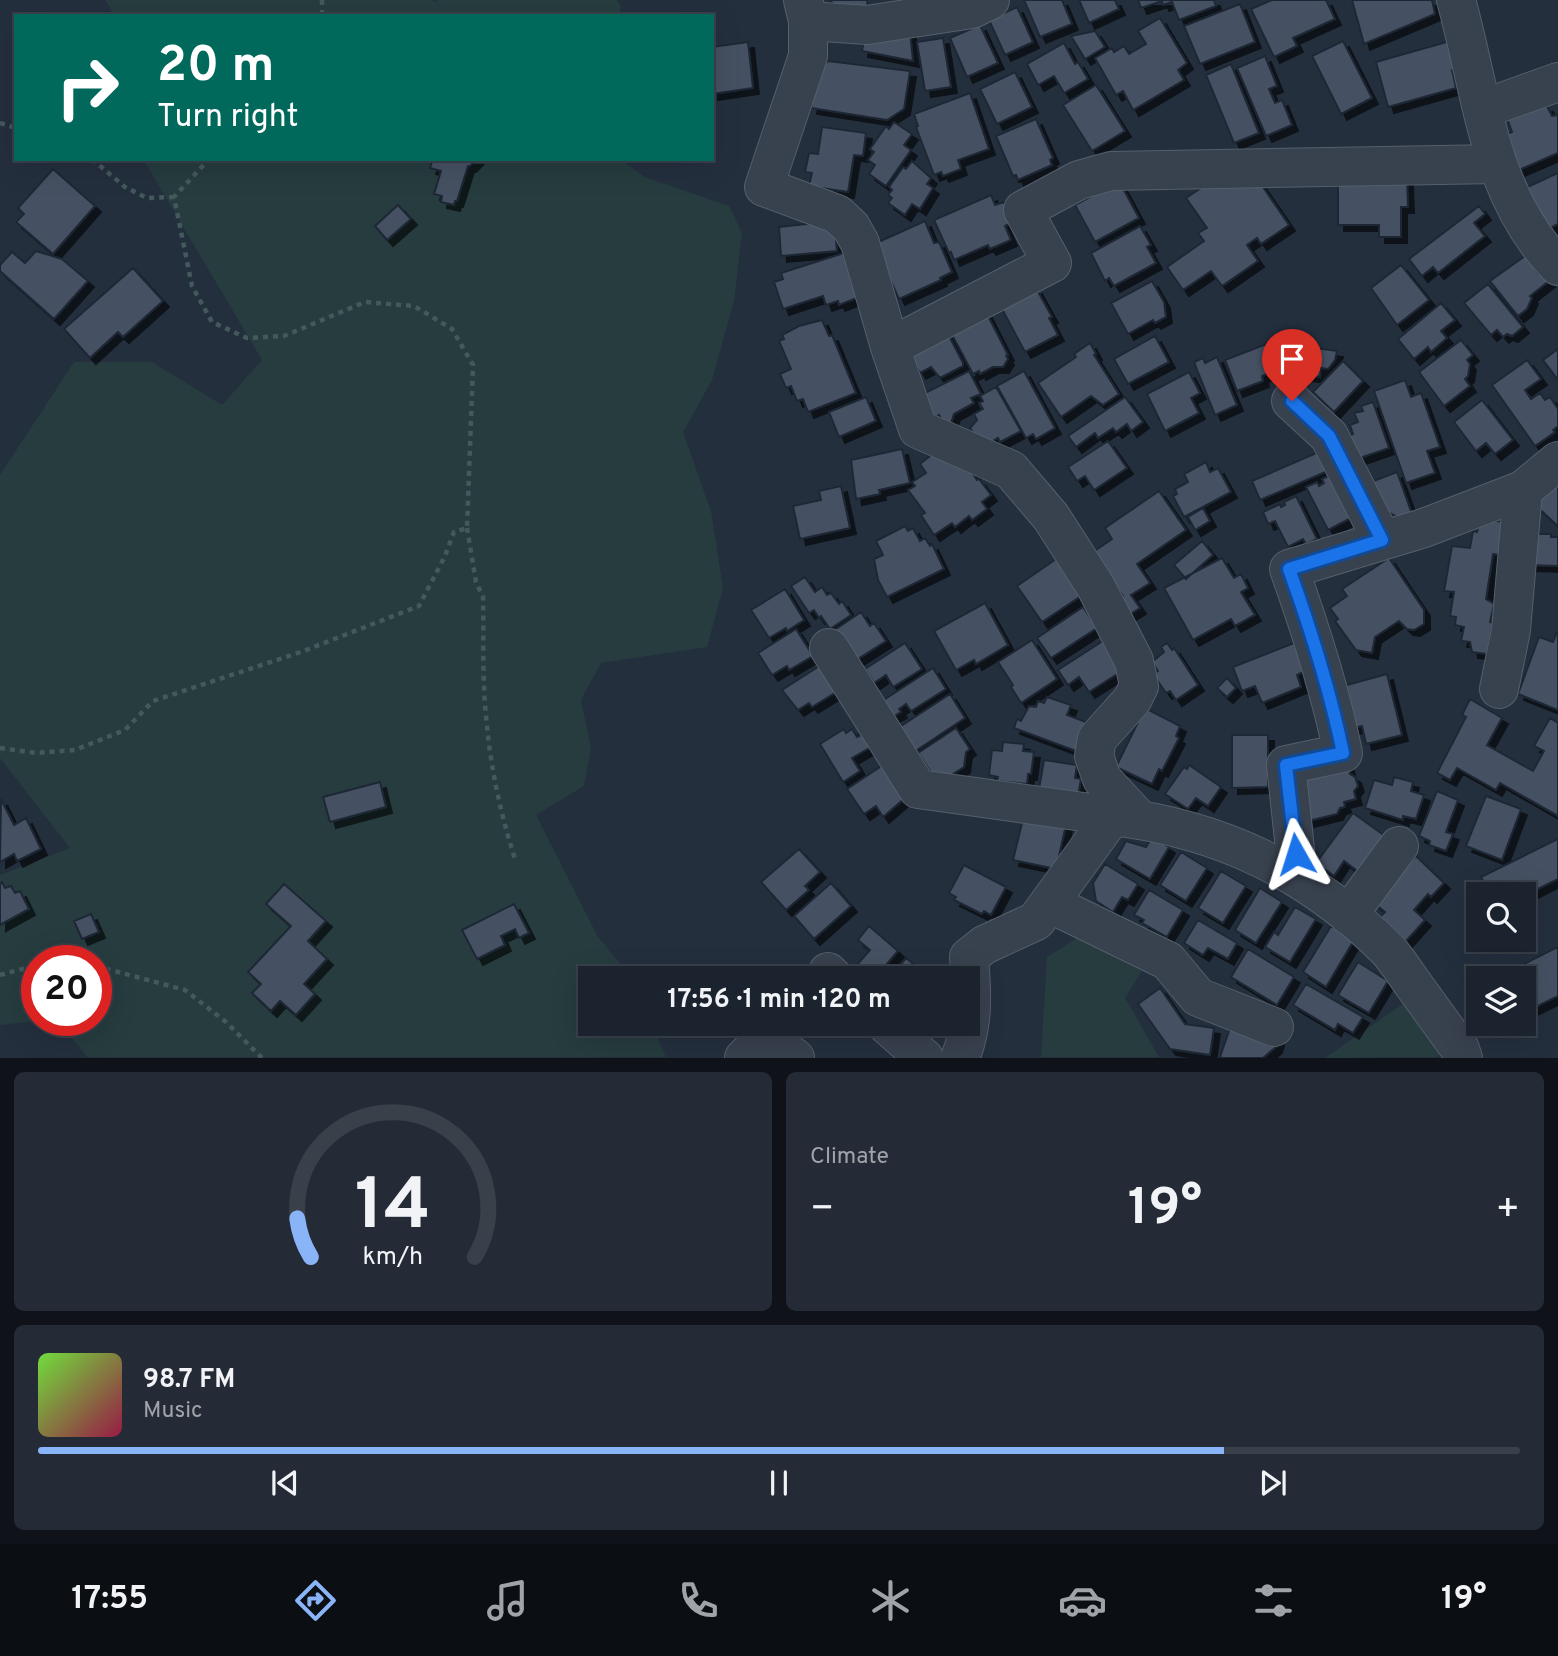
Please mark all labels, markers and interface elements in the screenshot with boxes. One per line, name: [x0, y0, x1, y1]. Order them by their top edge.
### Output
text: 20 m: [157, 37, 274, 99]
icon: right: [42, 42, 133, 133]
text: Turn right: [157, 98, 299, 138]
pin: [1262, 329, 1322, 401]
icon: arrive: [1273, 340, 1311, 378]
position arrow: [1259, 817, 1333, 891]
map controls: [1466, 882, 1536, 1036]
button: search: [1466, 882, 1536, 952]
speed limit sign: 20: [21, 945, 112, 1036]
button: layers: [1466, 966, 1536, 1036]
text: 17:56 · 1 min · 120 m: [667, 984, 891, 1017]
text: Climate: [810, 1143, 889, 1172]
text: 14: [355, 1164, 431, 1256]
text: 19°: [1128, 1177, 1202, 1243]
text: −: [810, 1186, 835, 1235]
text: +: [1495, 1186, 1520, 1235]
text: km/h: [363, 1242, 423, 1274]
text: 98.7 FM: [143, 1364, 235, 1397]
text: Music: [143, 1397, 203, 1426]
icon: previous: [266, 1464, 304, 1502]
icon: pause: [760, 1464, 798, 1502]
icon: next: [1254, 1464, 1292, 1502]
icon: directions: [291, 1576, 340, 1625]
icon: music: [483, 1576, 532, 1625]
icon: phone: [674, 1576, 723, 1625]
icon: climate: [866, 1576, 915, 1625]
icon: car: [1058, 1576, 1107, 1625]
icon: filters: [1249, 1576, 1298, 1625]
text: 17:55: [71, 1580, 148, 1620]
text: 19°: [1441, 1580, 1487, 1620]

